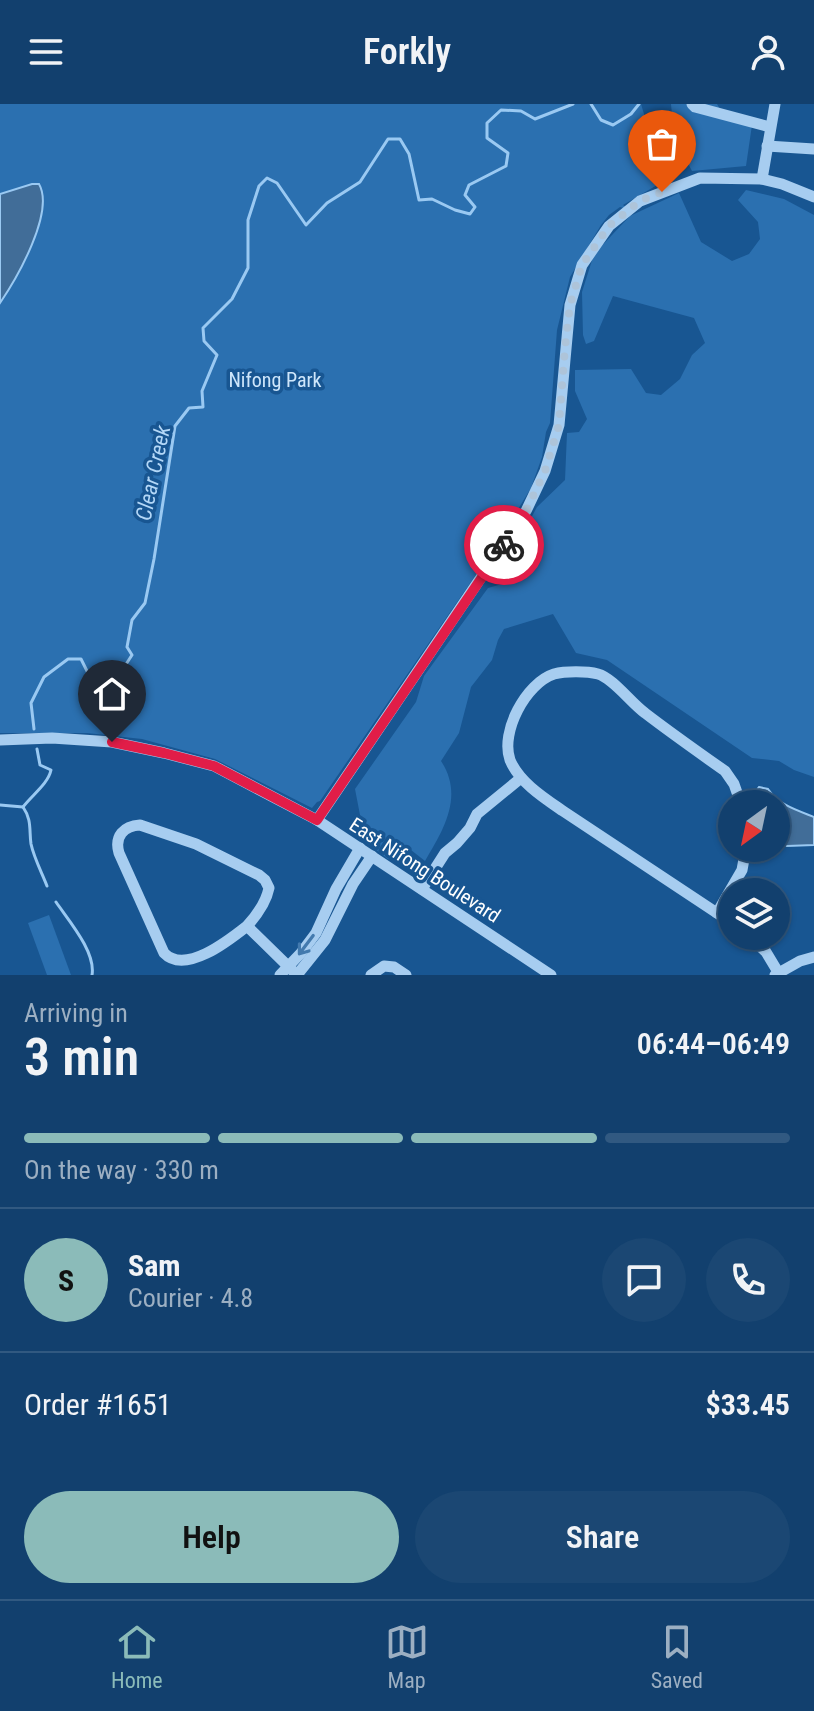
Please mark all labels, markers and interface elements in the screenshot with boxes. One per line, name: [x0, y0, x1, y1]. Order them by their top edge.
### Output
icon: menu: [24, 30, 68, 74]
icon: person: [746, 30, 790, 74]
text: Forkly: [363, 31, 451, 73]
pin: [628, 110, 696, 192]
icon: bag: [640, 122, 684, 166]
park label: Nifong Park: [228, 368, 322, 392]
water label: Clear Creek: [131, 423, 175, 523]
courier: [464, 505, 544, 585]
icon: bike: [482, 523, 526, 567]
pin: [78, 660, 146, 742]
icon: home: [90, 672, 134, 716]
north arrow: [718, 790, 790, 862]
map controls: [718, 790, 790, 950]
street label: East Nifong Boulevard: [345, 812, 505, 928]
button: layers: [718, 878, 790, 950]
one-way arrow: [298, 934, 315, 956]
text: Arriving in: [24, 998, 128, 1028]
text: 06:44–06:49: [637, 1026, 790, 1061]
text: 3 min: [24, 1027, 139, 1088]
text: On the way · 330 m: [24, 1155, 219, 1185]
button: chat: [602, 1238, 686, 1322]
button: phone: [706, 1238, 790, 1322]
text: Sam: [128, 1248, 181, 1283]
text: S: [58, 1263, 74, 1298]
text: Courier · 4.8: [128, 1283, 253, 1313]
text: Order #1651: [24, 1387, 172, 1422]
text: $33.45: [705, 1387, 790, 1422]
button: Help: [24, 1491, 399, 1583]
button: Share: [415, 1491, 790, 1583]
tab: Home: [111, 1620, 163, 1693]
tab: Map: [385, 1620, 429, 1693]
tab: Saved: [651, 1620, 703, 1693]

